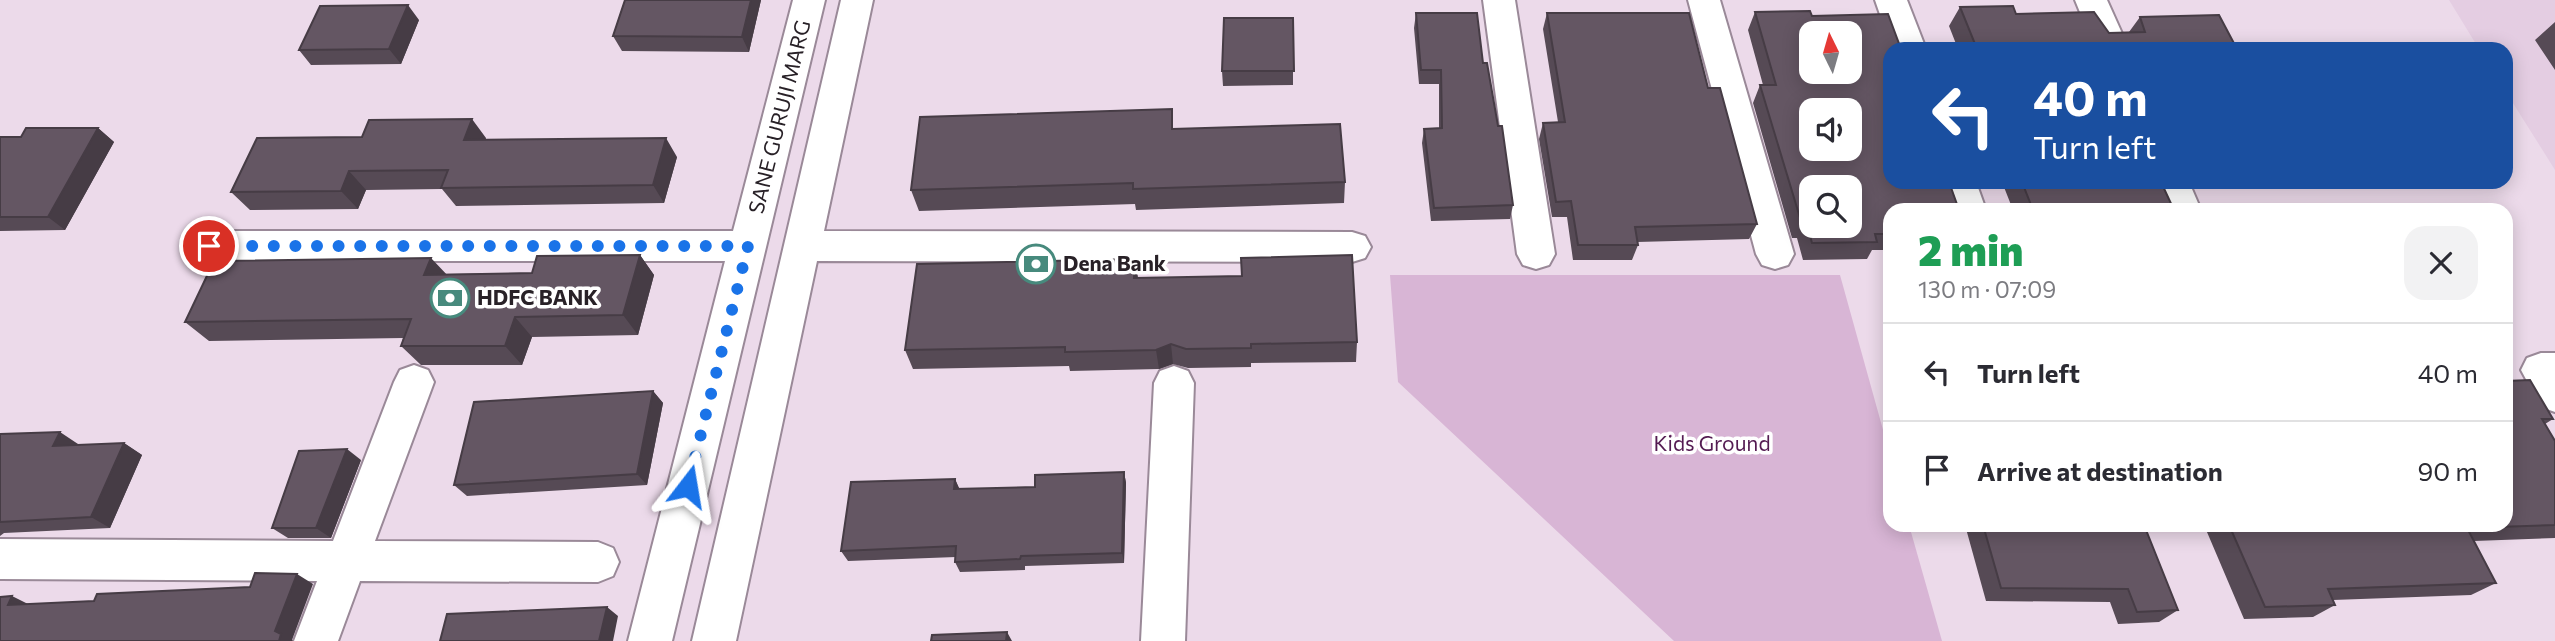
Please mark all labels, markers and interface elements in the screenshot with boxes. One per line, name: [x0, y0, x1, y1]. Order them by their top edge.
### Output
street label: SANE GURUJI MARG: [742, 17, 815, 216]
north arrow: [1799, 21, 1862, 84]
map controls: [1799, 21, 1862, 238]
text: 40 m: [2033, 66, 2148, 126]
icon: left: [1918, 70, 2009, 161]
button: sound: [1799, 98, 1862, 161]
text: Turn left: [2033, 126, 2157, 166]
button: search: [1799, 175, 1862, 238]
pin: [179, 216, 239, 276]
text: 2 min: [1918, 223, 2024, 275]
button: close: [2404, 226, 2478, 300]
icon: arrive: [190, 227, 228, 265]
bank icon: Dena Bank: [1015, 243, 1057, 285]
place label: Dena Bank: [1063, 250, 1166, 275]
text: 130 m · 07:09: [1918, 275, 2056, 303]
bank icon: HDFC BANK: [429, 277, 471, 319]
place label: HDFC BANK: [477, 284, 598, 309]
icon: left: [1918, 353, 1956, 391]
text: Turn left: [1977, 357, 2080, 388]
text: 40 m: [2418, 357, 2478, 388]
park label: Kids Ground: [1653, 430, 1771, 455]
position arrow: [651, 449, 725, 523]
icon: arrive: [1918, 451, 1956, 489]
text: Arrive at destination: [1977, 455, 2223, 486]
text: 90 m: [2418, 455, 2478, 486]

